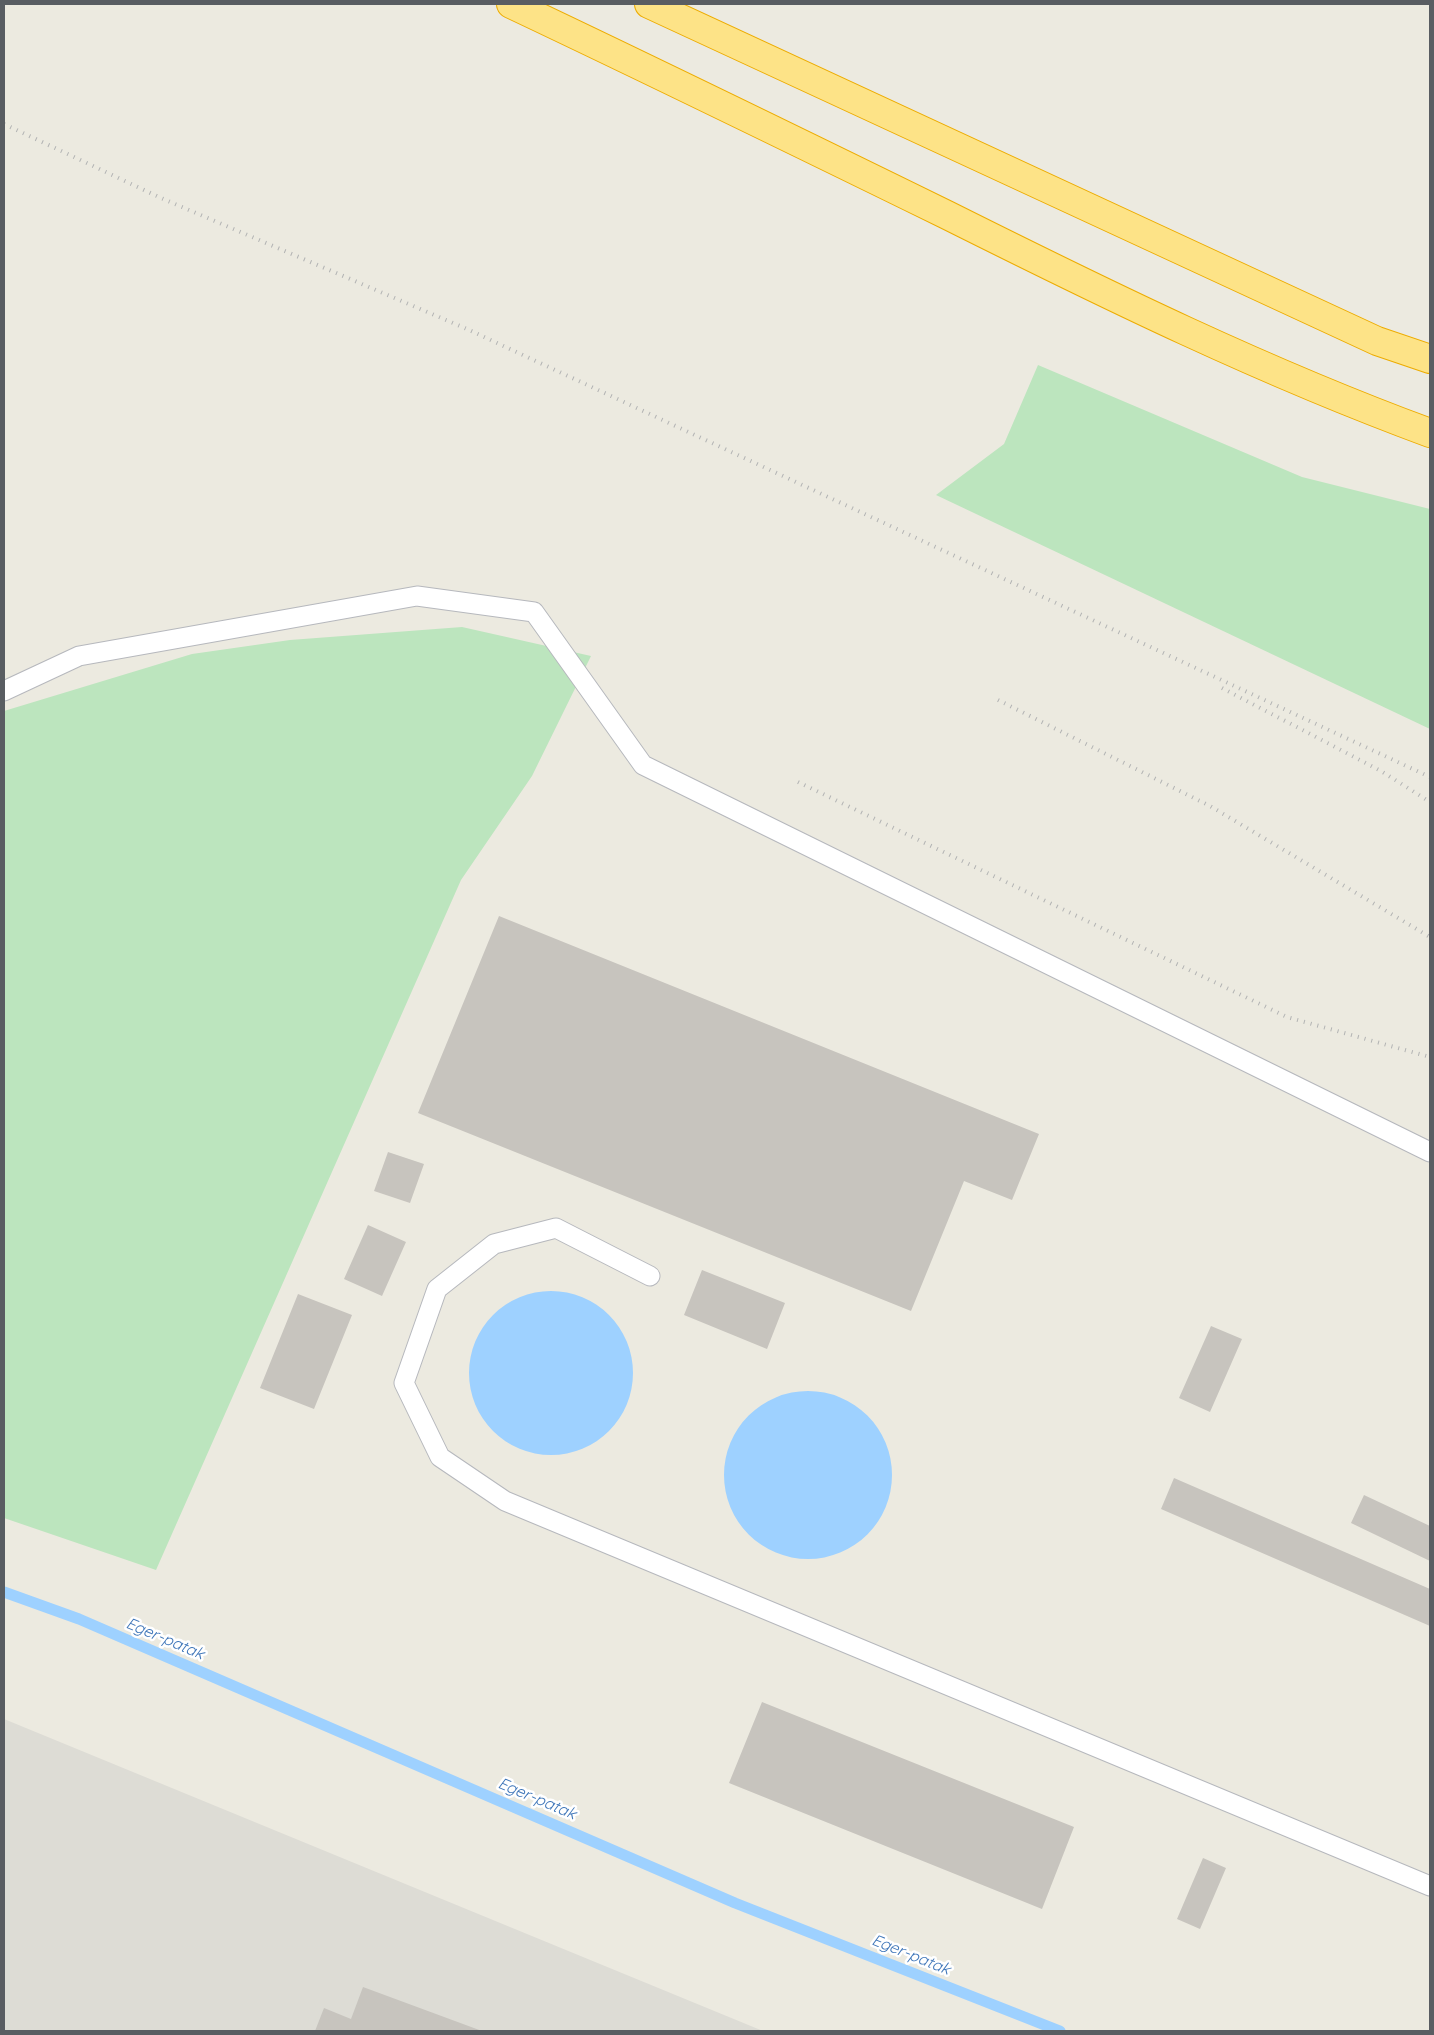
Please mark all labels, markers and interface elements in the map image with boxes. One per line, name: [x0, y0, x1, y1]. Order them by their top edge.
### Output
water label: Eger-patak: [123, 1614, 207, 1664]
water label: Eger-patak: [495, 1774, 579, 1824]
water label: Eger-patak: [869, 1931, 953, 1979]

